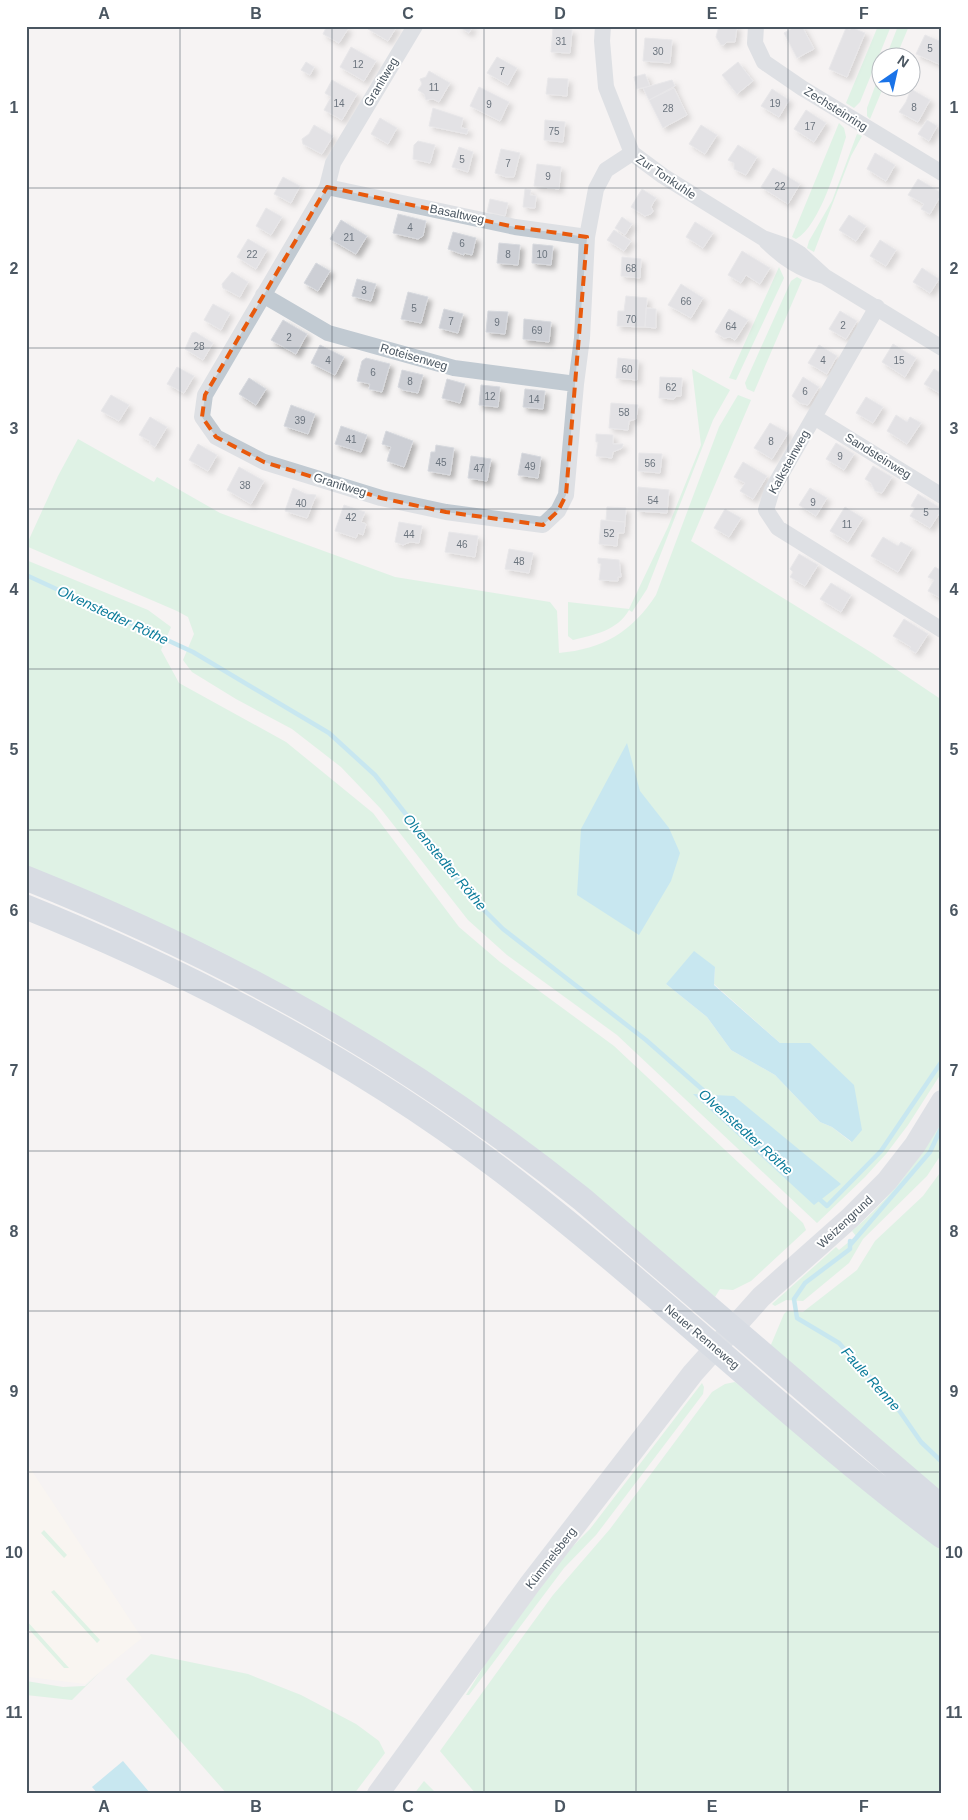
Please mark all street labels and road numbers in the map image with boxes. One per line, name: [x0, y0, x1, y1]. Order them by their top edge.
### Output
street label: Granitweg: [361, 55, 401, 109]
street label: Zechsteinring: [802, 84, 870, 134]
street label: Zur Tonkuhle: [633, 152, 699, 202]
street label: Basaltweg: [428, 201, 486, 227]
street label: Roteisenweg: [379, 341, 449, 373]
street label: Kalksteinweg: [766, 428, 812, 496]
street label: Sandsteinweg: [842, 430, 914, 482]
street label: Granitweg: [312, 470, 368, 500]
street label: Weizengrund: [814, 1193, 876, 1251]
street label: Neuer Renneweg: [662, 1302, 742, 1372]
street label: Kümmelsberg: [523, 1525, 579, 1591]

